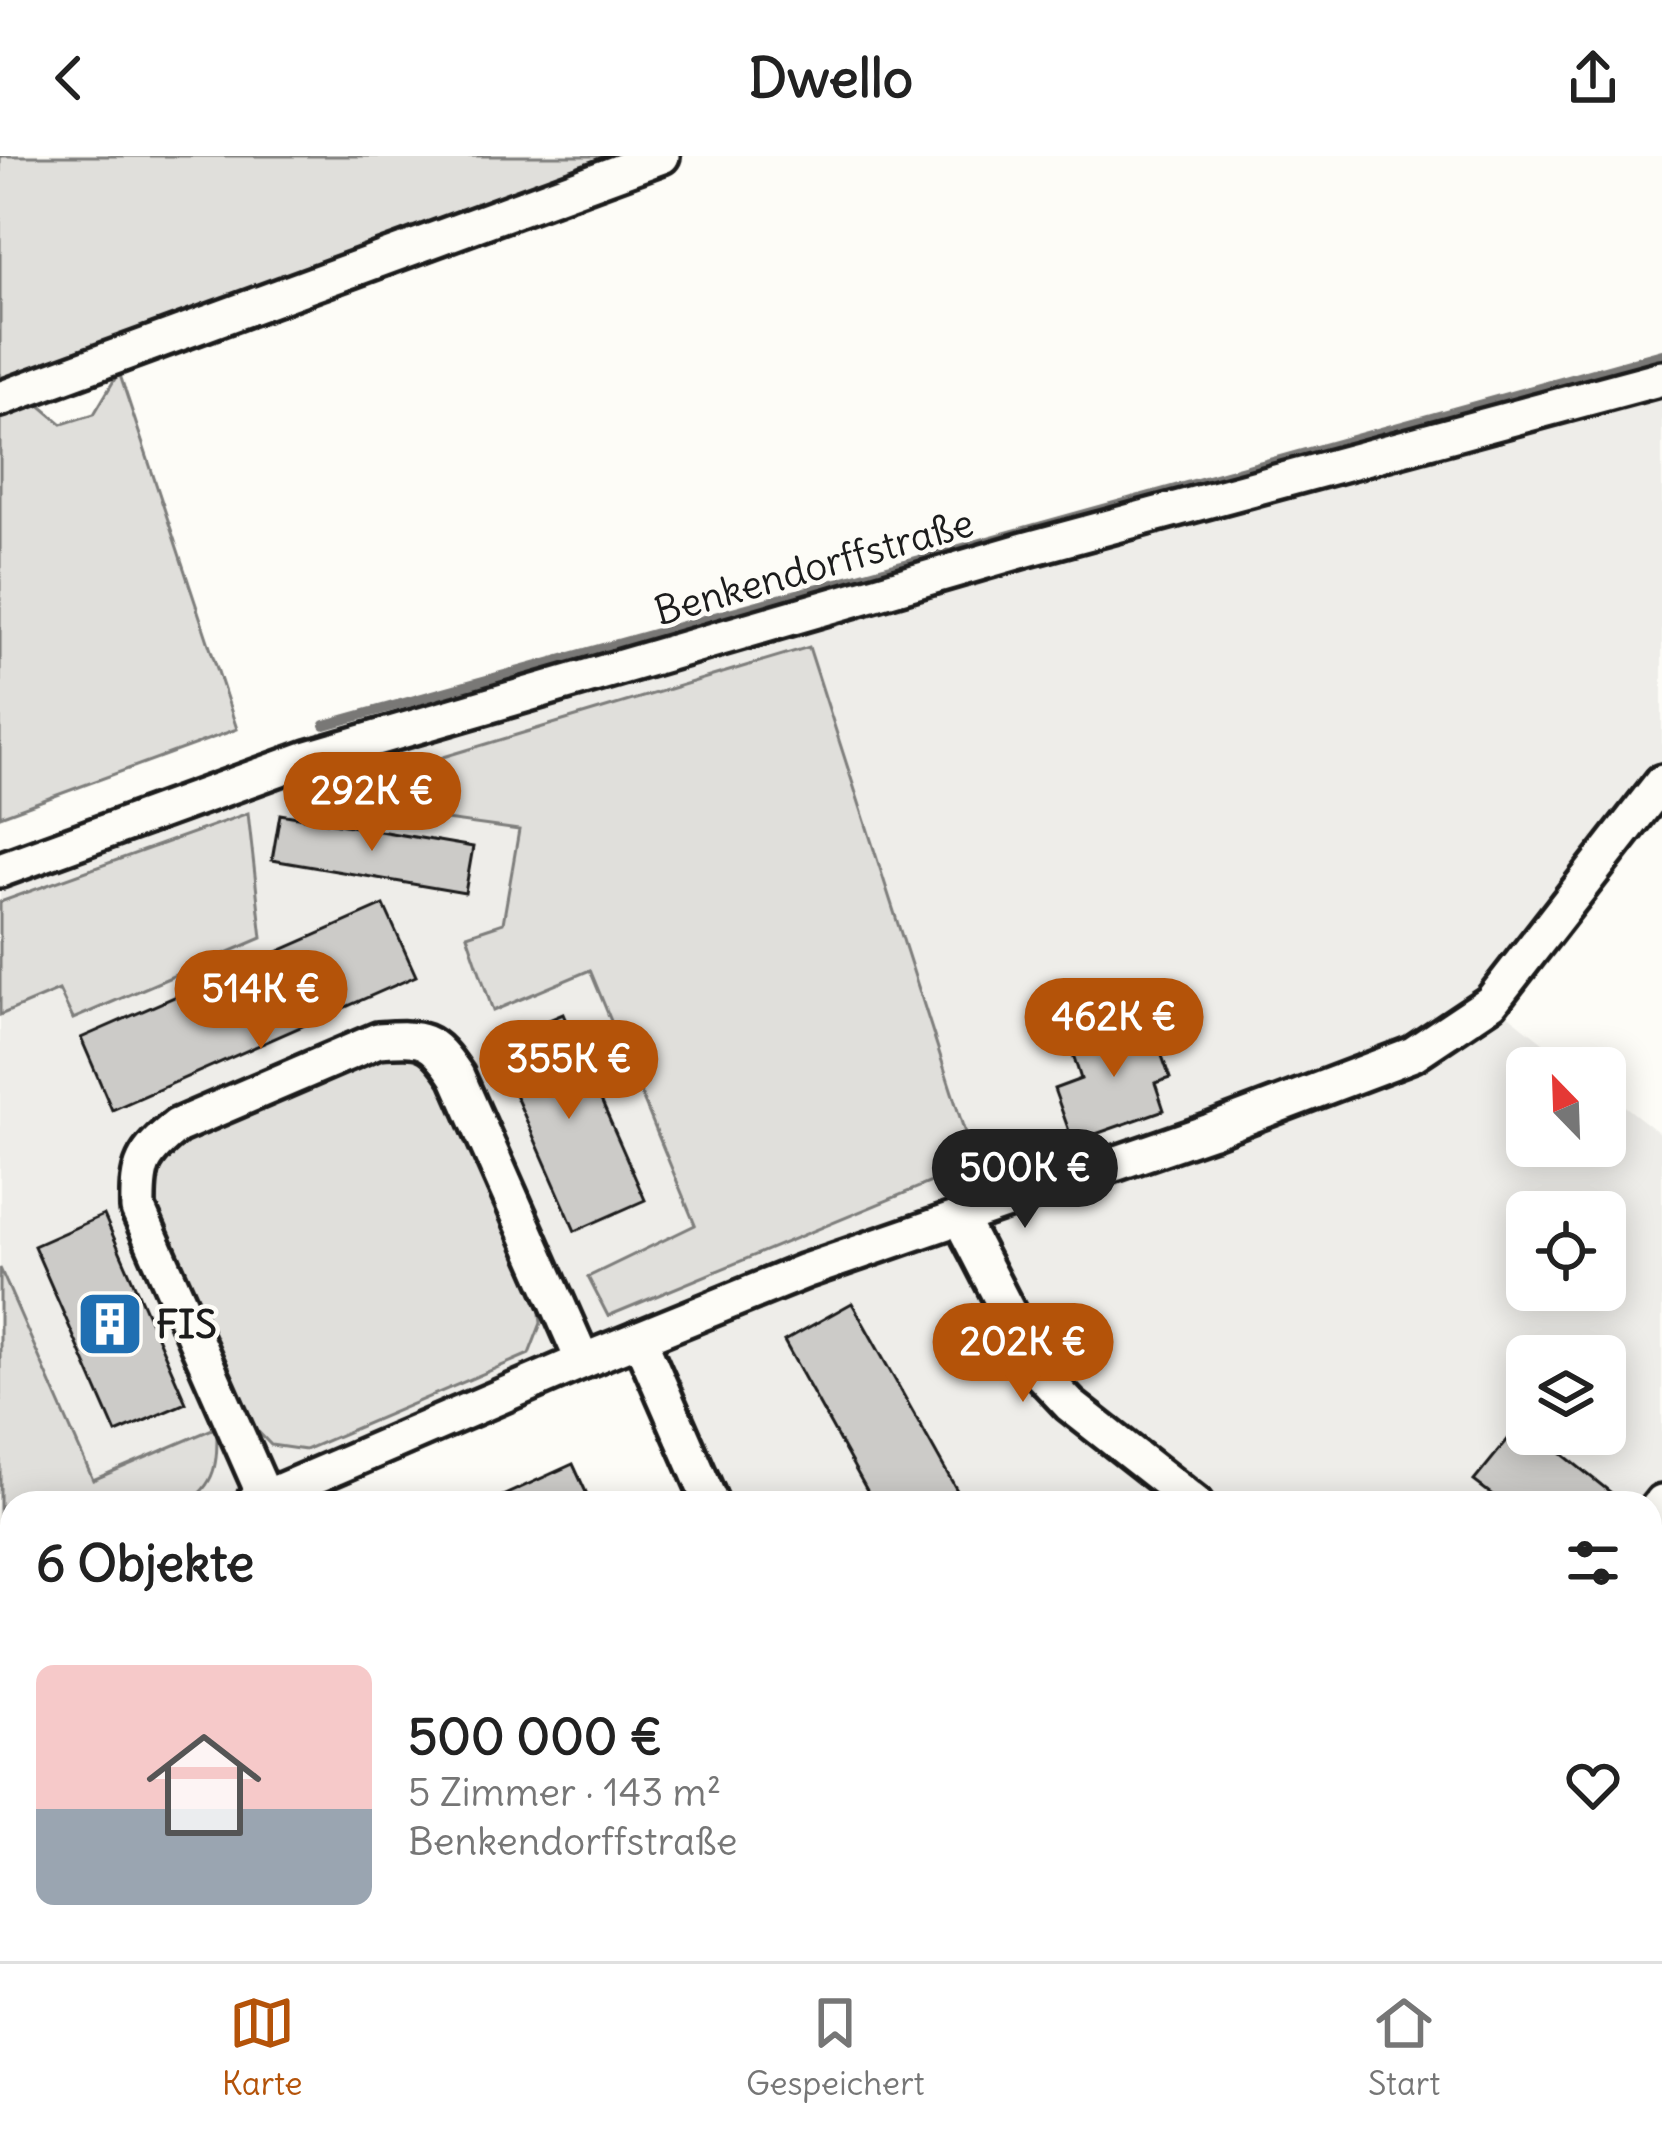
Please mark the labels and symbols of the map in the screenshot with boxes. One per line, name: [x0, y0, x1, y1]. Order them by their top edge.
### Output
street label: Benkendorffstraße: [649, 498, 979, 636]
pin: 292K €: [274, 752, 470, 854]
pin: 514K €: [163, 950, 359, 1052]
pin: 462K €: [1016, 978, 1212, 1080]
pin: 355K €: [471, 1020, 667, 1122]
north arrow: [1506, 1047, 1626, 1167]
pin: 500K €: [927, 1129, 1123, 1231]
building icon: FIS: [75, 1289, 145, 1359]
place label: FIS: [156, 1300, 217, 1349]
pin: 202K €: [925, 1303, 1121, 1405]

